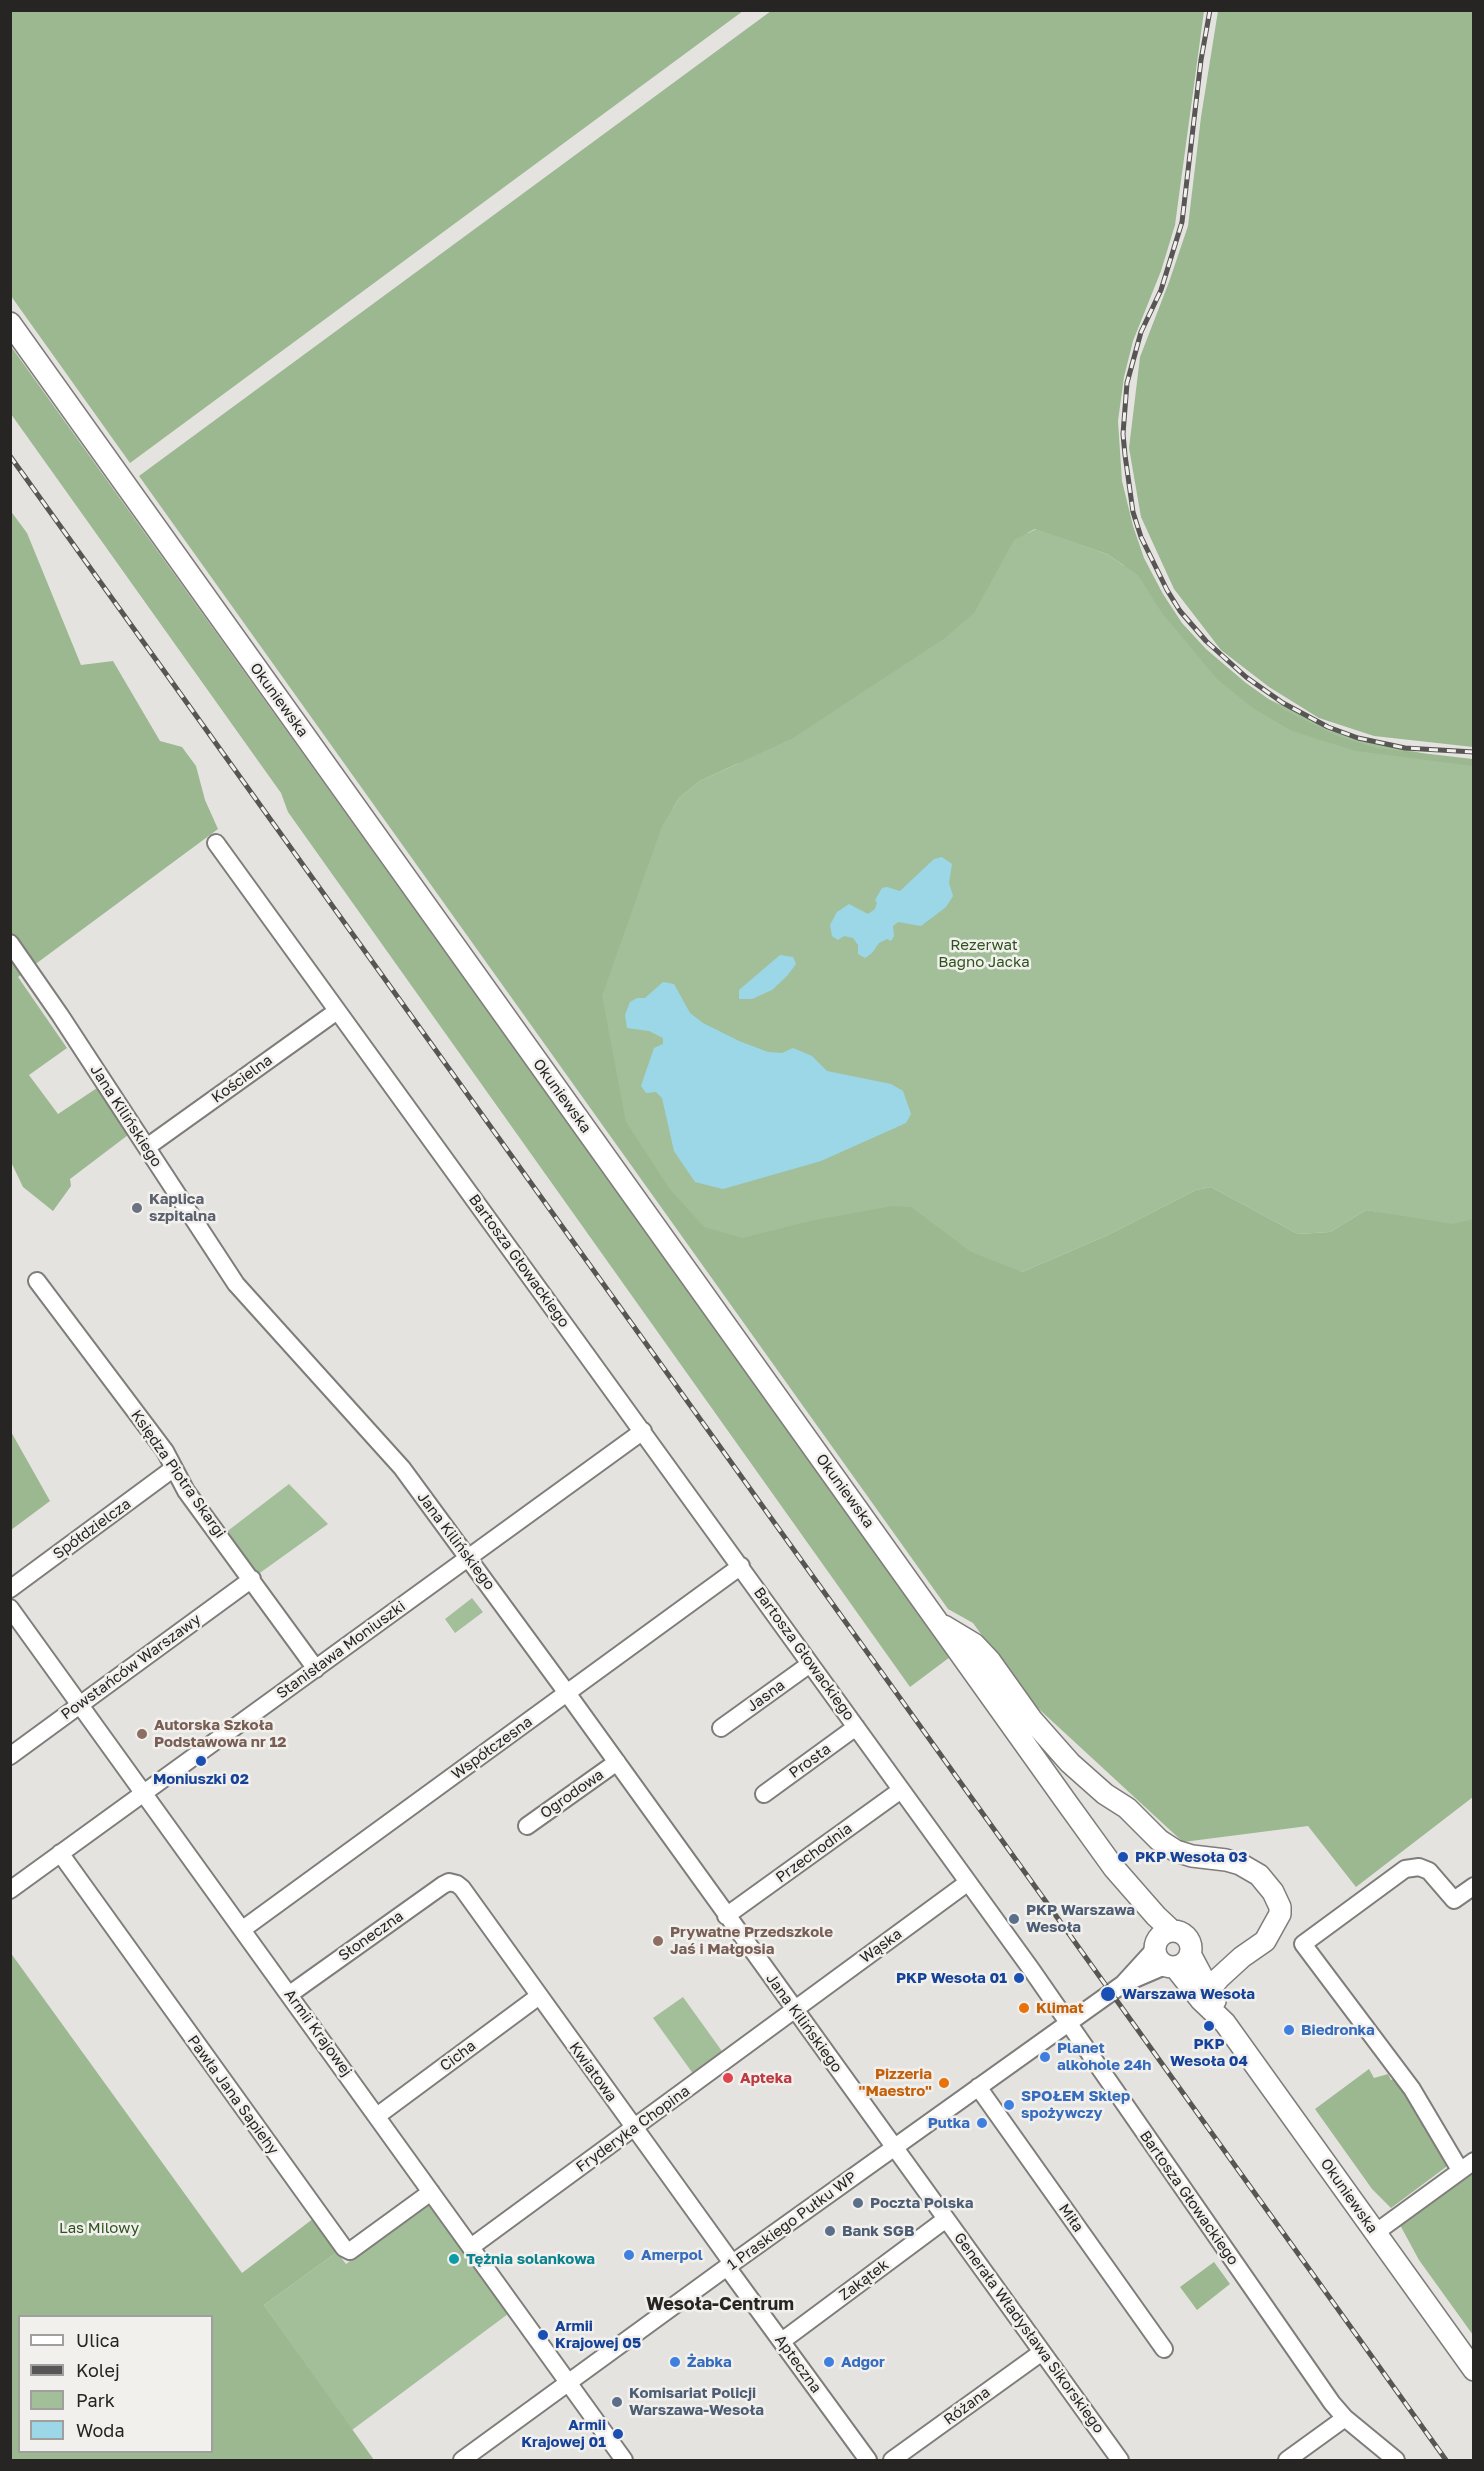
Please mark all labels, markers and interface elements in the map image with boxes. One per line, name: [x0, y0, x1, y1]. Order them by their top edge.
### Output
street label: Okuniewska: [246, 659, 312, 741]
park label: Rezerwat Bagno Jacka: [938, 936, 1030, 971]
street label: Kościelna: [208, 1051, 276, 1107]
street label: Okuniewska: [529, 1055, 595, 1137]
street label: Jana Kilińskiego: [86, 1062, 166, 1170]
place label: Kaplica szpitalna: [149, 1190, 216, 1225]
street label: Bartosza Głowackiego: [465, 1191, 573, 1331]
marker: Kaplica szpitalna: [130, 1201, 144, 1215]
street label: Księdza Piotra Skargi: [127, 1407, 229, 1541]
street label: Okuniewska: [812, 1450, 878, 1532]
street label: Jana Kilińskiego: [413, 1488, 499, 1594]
street label: Spółdzielcza: [50, 1495, 134, 1563]
street label: Bartosza Głowackiego: [750, 1584, 858, 1724]
street label: Stanisława Moniuszki: [273, 1597, 409, 1703]
street label: Powstańców Warszawy: [58, 1610, 204, 1724]
street label: Jasna: [744, 1676, 788, 1716]
street label: Współczesna: [448, 1713, 536, 1783]
place label: Autorska Szkoła Podstawowa nr 12: [154, 1716, 286, 1751]
marker: Autorska Szkoła Podstawowa nr 12: [135, 1727, 149, 1741]
street label: Prosta: [786, 1740, 834, 1782]
marker: Moniuszki 02: [194, 1754, 208, 1768]
street label: Ogrodowa: [537, 1766, 607, 1822]
place label: Moniuszki 02: [153, 1770, 249, 1788]
street label: Przechodnia: [772, 1819, 856, 1887]
place label: PKP Wesoła 03: [1135, 1848, 1247, 1866]
marker: PKP Wesoła 03: [1116, 1850, 1130, 1864]
place label: PKP Warszawa Wesoła: [1026, 1901, 1135, 1936]
street label: Słoneczna: [335, 1907, 407, 1965]
marker: PKP Warszawa Wesoła: [1007, 1912, 1021, 1926]
place label: Prywatne Przedszkole Jaś i Małgosia: [670, 1923, 833, 1958]
street label: Wąska: [857, 1925, 905, 1967]
marker: Prywatne Przedszkole Jaś i Małgosia: [651, 1934, 665, 1948]
place label: PKP Wesoła 01: [896, 1969, 1007, 1987]
street label: Jana Kilińskiego: [762, 1970, 846, 2076]
marker: PKP Wesoła 01: [1012, 1971, 1026, 1985]
marker: Warszawa Wesoła: [1099, 1985, 1117, 2003]
place label: Warszawa Wesoła: [1122, 1985, 1255, 2003]
street label: Armii Krajowej: [280, 1986, 356, 2080]
place label: Klimat: [1036, 1999, 1084, 2017]
marker: Klimat: [1017, 2001, 1031, 2015]
marker: PKP Wesoła 04: [1202, 2019, 1216, 2033]
place label: Biedronka: [1301, 2021, 1375, 2039]
marker: Biedronka: [1282, 2023, 1296, 2037]
street label: Pawła Jana Sapiehy: [184, 2032, 282, 2158]
place label: PKP Wesoła 04: [1170, 2035, 1248, 2070]
street label: Cicha: [437, 2037, 479, 2075]
street label: Kwiatowa: [565, 2039, 621, 2105]
place label: Planet alkohole 24h: [1057, 2039, 1151, 2074]
marker: Planet alkohole 24h: [1038, 2050, 1052, 2064]
place label: Pizzeria "Maestro": [858, 2065, 932, 2100]
place label: Apteka: [740, 2069, 792, 2087]
marker: Apteka: [721, 2071, 735, 2085]
marker: Pizzeria "Maestro": [937, 2076, 951, 2090]
street label: Fryderyka Chopina: [573, 2082, 693, 2176]
place label: SPOŁEM Sklep spożywczy: [1021, 2087, 1130, 2122]
marker: SPOŁEM Sklep spożywczy: [1002, 2098, 1016, 2112]
place label: Putka: [928, 2114, 970, 2132]
marker: Putka: [975, 2116, 989, 2130]
street label: Bartosza Głowackiego: [1136, 2127, 1242, 2269]
street label: Okuniewska: [1317, 2155, 1381, 2237]
street label: 1 Praskiego Pułku WP: [724, 2168, 860, 2274]
place label: Poczta Polska: [870, 2194, 973, 2212]
marker: Poczta Polska: [851, 2196, 865, 2210]
street label: Miła: [1055, 2200, 1087, 2236]
park label: Las Milowy: [59, 2219, 139, 2237]
place label: Bank SGB: [842, 2222, 914, 2240]
marker: Bank SGB: [823, 2224, 837, 2238]
street label: Generała Władysława Sikorskiego: [950, 2229, 1108, 2437]
place label: Amerpol: [641, 2246, 703, 2264]
marker: Amerpol: [622, 2248, 636, 2262]
place label: Tężnia solankowa: [466, 2250, 595, 2268]
marker: Tężnia solankowa: [447, 2252, 461, 2266]
street label: Zakątek: [836, 2256, 892, 2304]
district label: Wesoła-Centrum: [646, 2293, 794, 2315]
legend: [18, 2315, 213, 2453]
place label: Armii Krajowej 05: [555, 2317, 641, 2352]
marker: Armii Krajowej 05: [536, 2328, 550, 2342]
text: Ulica: [76, 2329, 120, 2351]
street label: Apteczna: [771, 2331, 825, 2397]
place label: Żabka: [687, 2353, 732, 2371]
place label: Adgor: [841, 2353, 885, 2371]
marker: Żabka: [668, 2355, 682, 2369]
marker: Adgor: [822, 2355, 836, 2369]
text: Kolej: [76, 2359, 120, 2381]
street label: Różana: [940, 2383, 994, 2429]
place label: Komisariat Policji Warszawa-Wesoła: [629, 2384, 764, 2419]
text: Park: [76, 2389, 115, 2411]
marker: Komisariat Policji Warszawa-Wesoła: [610, 2395, 624, 2409]
place label: Armii Krajowej 01: [521, 2416, 606, 2451]
text: Woda: [76, 2419, 125, 2441]
marker: Armii Krajowej 01: [611, 2427, 625, 2441]

